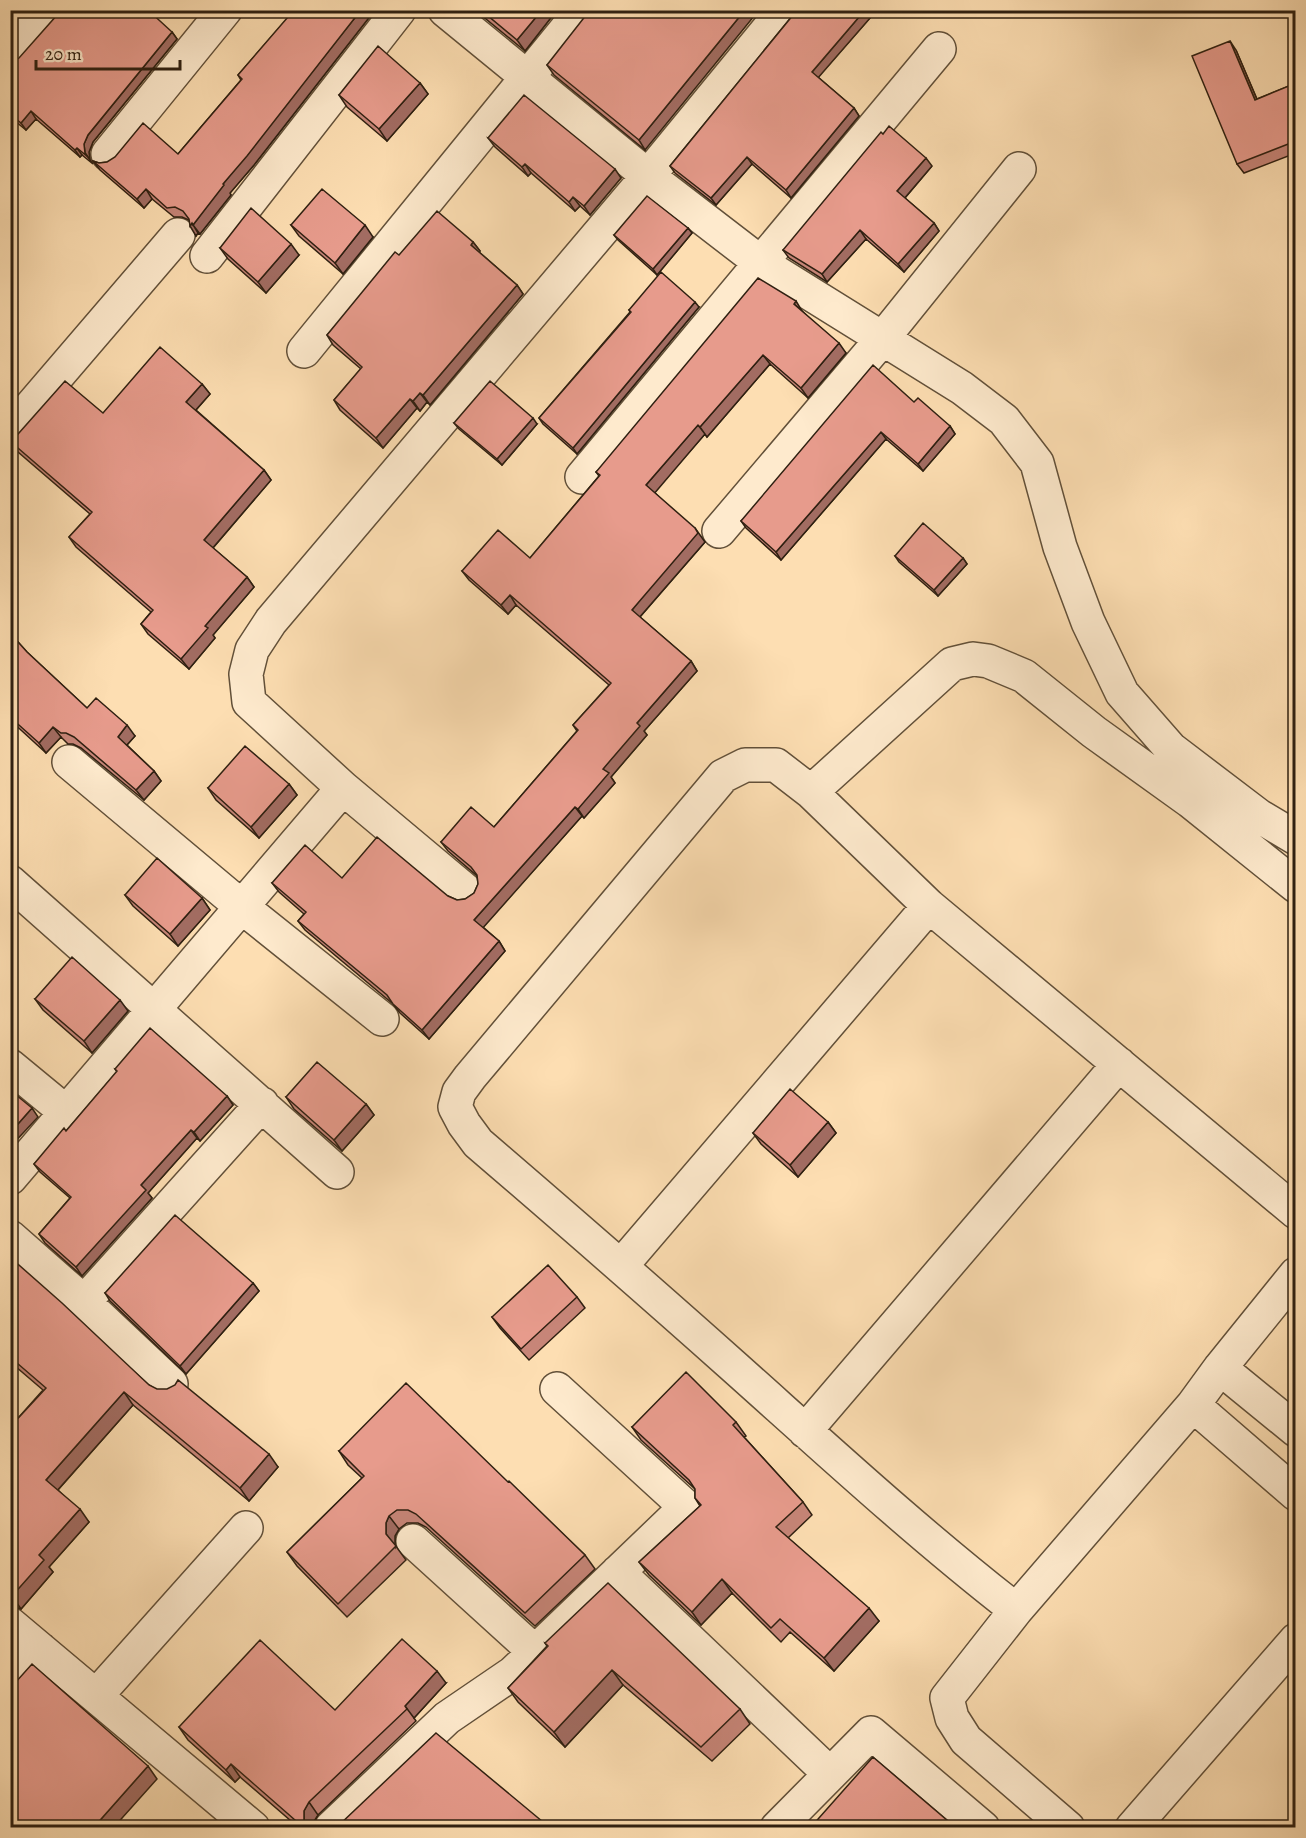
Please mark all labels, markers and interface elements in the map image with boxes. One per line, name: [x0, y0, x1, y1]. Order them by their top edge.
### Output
scale bar: [36, 33, 180, 71]
text: 20 m: [45, 42, 82, 66]

